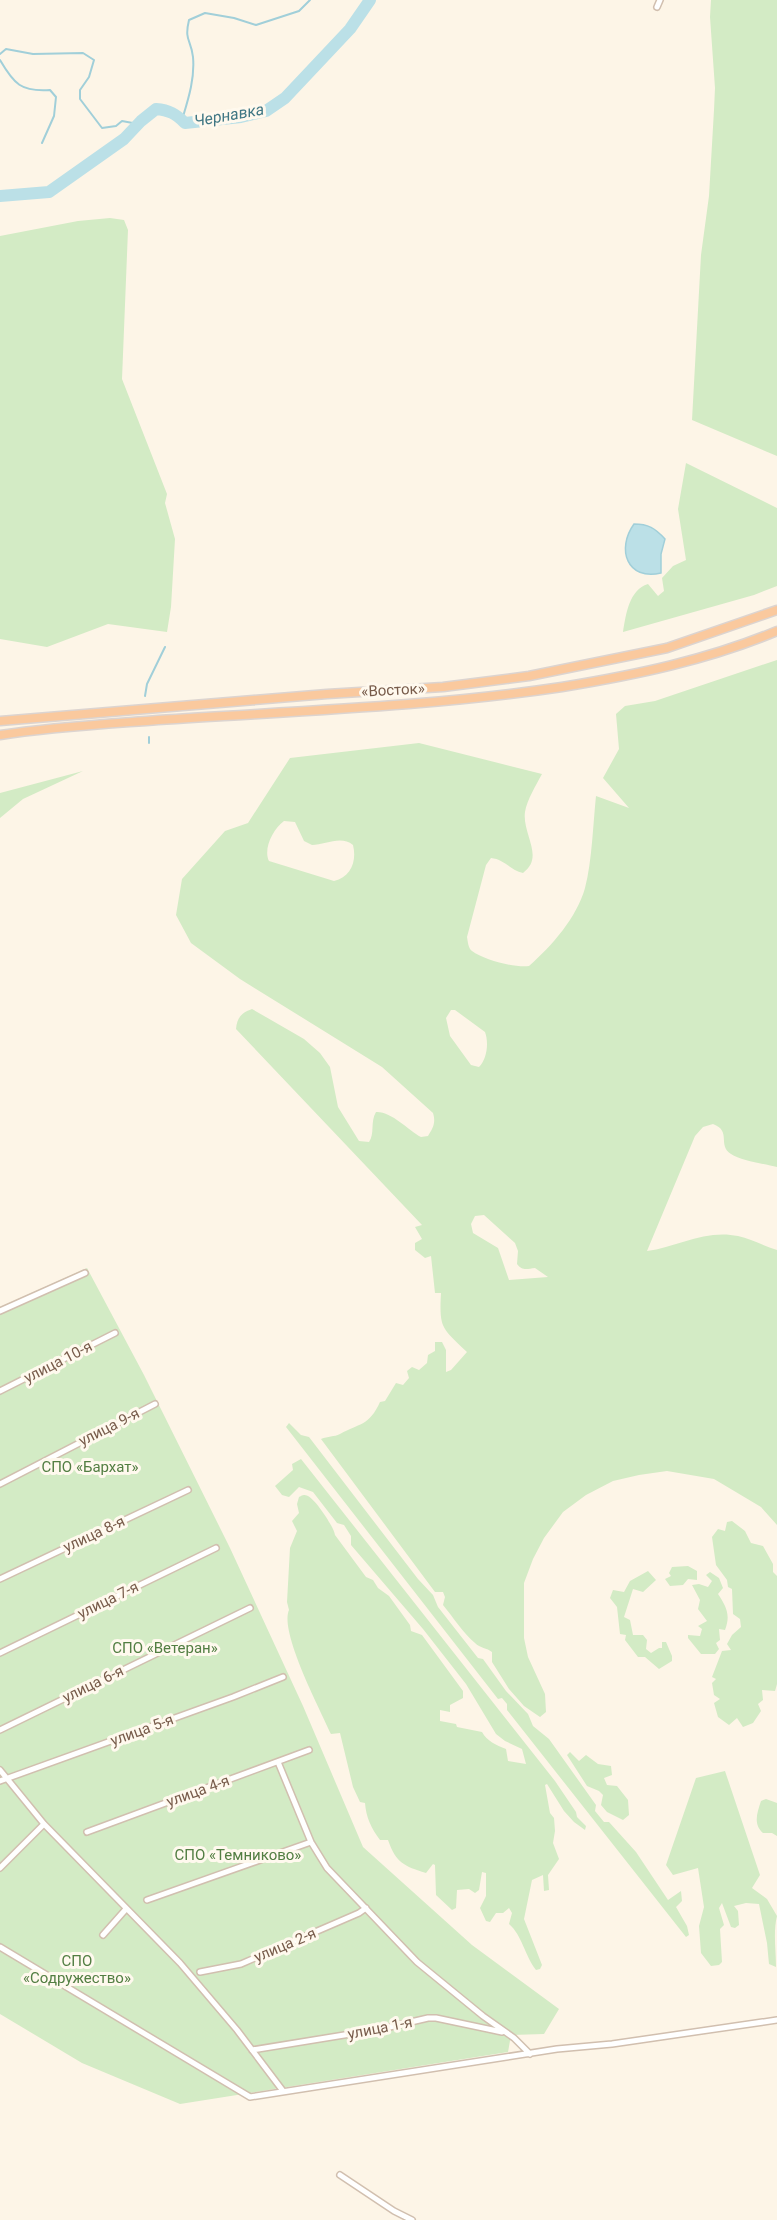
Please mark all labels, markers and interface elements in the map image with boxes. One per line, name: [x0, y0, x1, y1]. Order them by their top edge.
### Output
water label: Чернавка: [193, 100, 265, 130]
street label: «Восток»: [361, 679, 425, 701]
street label: улица 10-я: [21, 1337, 95, 1387]
street label: улица 9-я: [76, 1404, 142, 1450]
park label: СПО «Бархат»: [41, 1458, 139, 1476]
street label: улица 8-я: [60, 1512, 128, 1556]
street label: улица 7-я: [75, 1578, 141, 1622]
park label: СПО «Ветеран»: [112, 1639, 218, 1657]
street label: улица 6-я: [60, 1662, 126, 1706]
street label: улица 5-я: [108, 1710, 176, 1750]
street label: улица 4-я: [164, 1771, 232, 1811]
park label: СПО «Темниково»: [175, 1846, 301, 1864]
street label: улица 2-я: [251, 1924, 319, 1966]
park label: СПО «Содружество»: [23, 1952, 131, 1987]
street label: улица 1-я: [346, 2013, 414, 2043]

